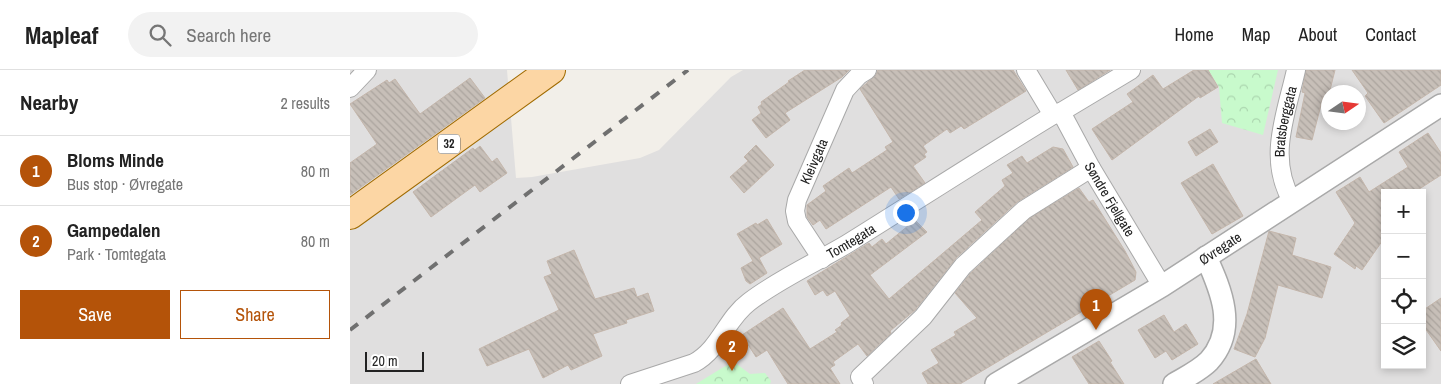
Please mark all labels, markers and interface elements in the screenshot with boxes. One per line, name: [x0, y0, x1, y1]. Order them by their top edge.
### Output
search box: [128, 12, 478, 57]
text: Mapleaf: [25, 19, 98, 51]
icon: search: [146, 21, 174, 49]
text: Search here: [186, 22, 271, 48]
text: Home: [1174, 22, 1214, 47]
text: Map: [1242, 22, 1271, 47]
text: About: [1299, 22, 1337, 47]
text: Contact: [1365, 22, 1416, 47]
street label: Bratsberggata: [1271, 84, 1301, 157]
north arrow: [1321, 85, 1366, 130]
text: Nearby: [20, 88, 78, 117]
text: 2 results: [280, 92, 330, 114]
road number: 32: [438, 134, 460, 154]
street label: Kleivgata: [796, 135, 832, 187]
text: Bloms Minde: [67, 147, 164, 173]
street label: Søndre Fjellgate: [1081, 159, 1139, 240]
text: 1: [32, 160, 40, 182]
text: 80 m: [301, 160, 330, 182]
text: Bus stop · Øvregate: [67, 173, 183, 195]
map controls: [1381, 189, 1426, 369]
button: +: [1381, 189, 1426, 234]
your location: [893, 200, 919, 226]
text: Gampedalen: [67, 217, 161, 243]
street label: Tomtegata: [824, 219, 879, 263]
street label: Øvregate: [1195, 228, 1245, 269]
text: 2: [32, 230, 40, 252]
text: 80 m: [301, 230, 330, 252]
button: −: [1381, 234, 1426, 279]
text: Park · Tomtegata: [67, 243, 166, 265]
button: locate: [1381, 279, 1426, 324]
pin: 1: [1080, 289, 1112, 330]
button: Save: [20, 290, 170, 339]
button: Share: [180, 290, 330, 339]
button: layers: [1381, 324, 1426, 369]
pin: 2: [716, 330, 748, 371]
scale bar: [365, 349, 424, 372]
text: 20 m: [372, 352, 398, 370]

